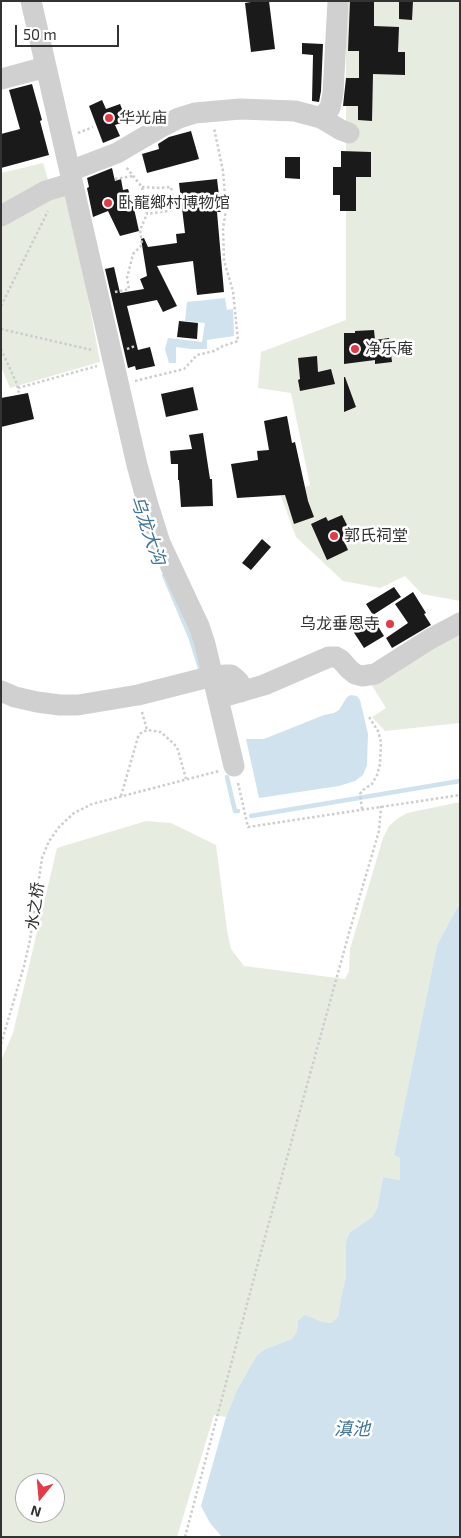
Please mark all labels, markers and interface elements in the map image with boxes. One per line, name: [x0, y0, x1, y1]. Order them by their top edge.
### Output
scale bar: [18, 15, 121, 47]
text: 50 m: [23, 25, 57, 43]
place label: 华光庙: [119, 108, 167, 128]
marker: 华光庙: [103, 112, 115, 124]
place label: 卧龍鄉村博物馆: [118, 193, 230, 213]
marker: 卧龍鄉村博物馆: [102, 197, 114, 209]
place label: 净乐庵: [365, 339, 413, 359]
marker: 净乐庵: [349, 343, 361, 355]
water label: 乌龙大沟: [126, 492, 170, 568]
place label: 郭氏祠堂: [344, 526, 408, 546]
marker: 郭氏祠堂: [328, 530, 340, 542]
place label: 乌龙垂恩寺: [300, 614, 380, 634]
marker: 乌龙垂恩寺: [384, 618, 396, 630]
street label: 水之桥: [22, 881, 48, 931]
water label: 滇池: [334, 1418, 370, 1440]
north arrow: [15, 1473, 65, 1523]
text: N: [28, 1502, 43, 1521]

